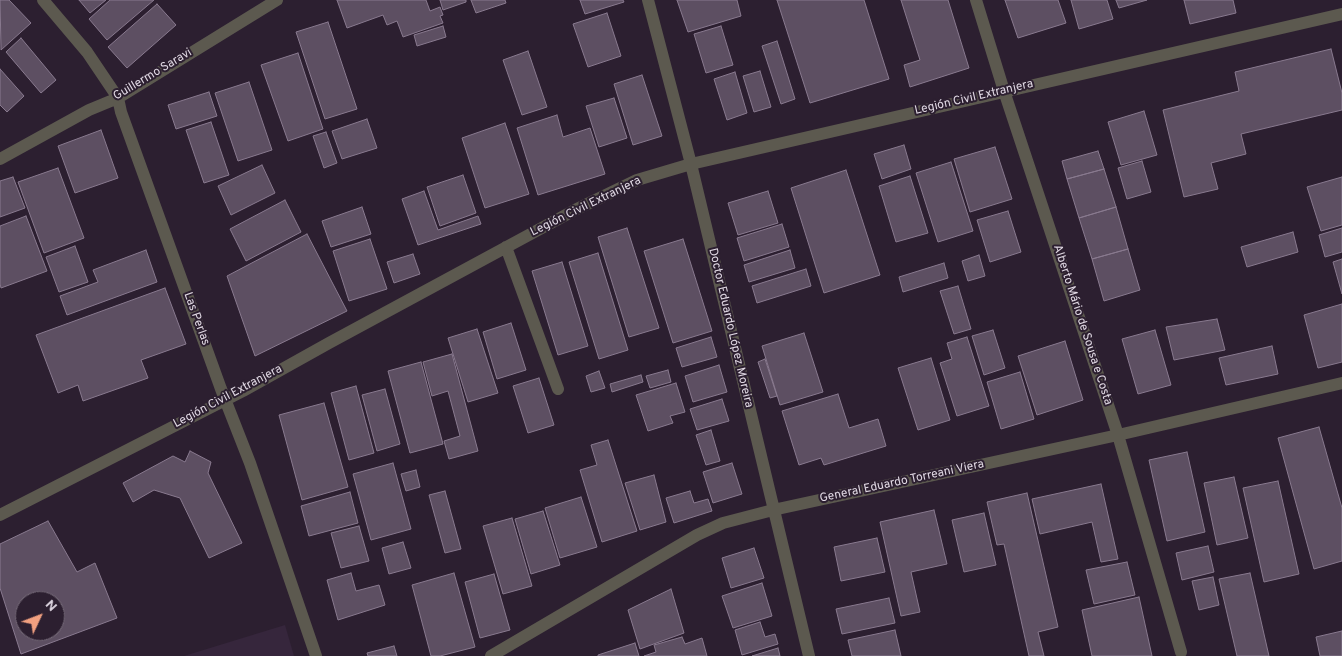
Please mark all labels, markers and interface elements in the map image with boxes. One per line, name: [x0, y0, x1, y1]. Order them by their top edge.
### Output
street label: Guillermo Saravi: [111, 46, 195, 104]
street label: Legión Civil Extranjera: [913, 77, 1035, 119]
street label: Legión Civil Extranjera: [528, 174, 644, 240]
street label: Alberto Mário de Sousa e Costa: [1049, 243, 1115, 407]
street label: Doctor Eduardo López Moreira: [705, 247, 755, 409]
street label: Las Perlas: [180, 291, 212, 347]
street label: Legión Civil Extranjera: [171, 362, 285, 432]
street label: General Eduardo Torreani Viera: [818, 458, 986, 506]
north arrow: [15, 591, 65, 641]
text: N: [41, 597, 60, 616]

